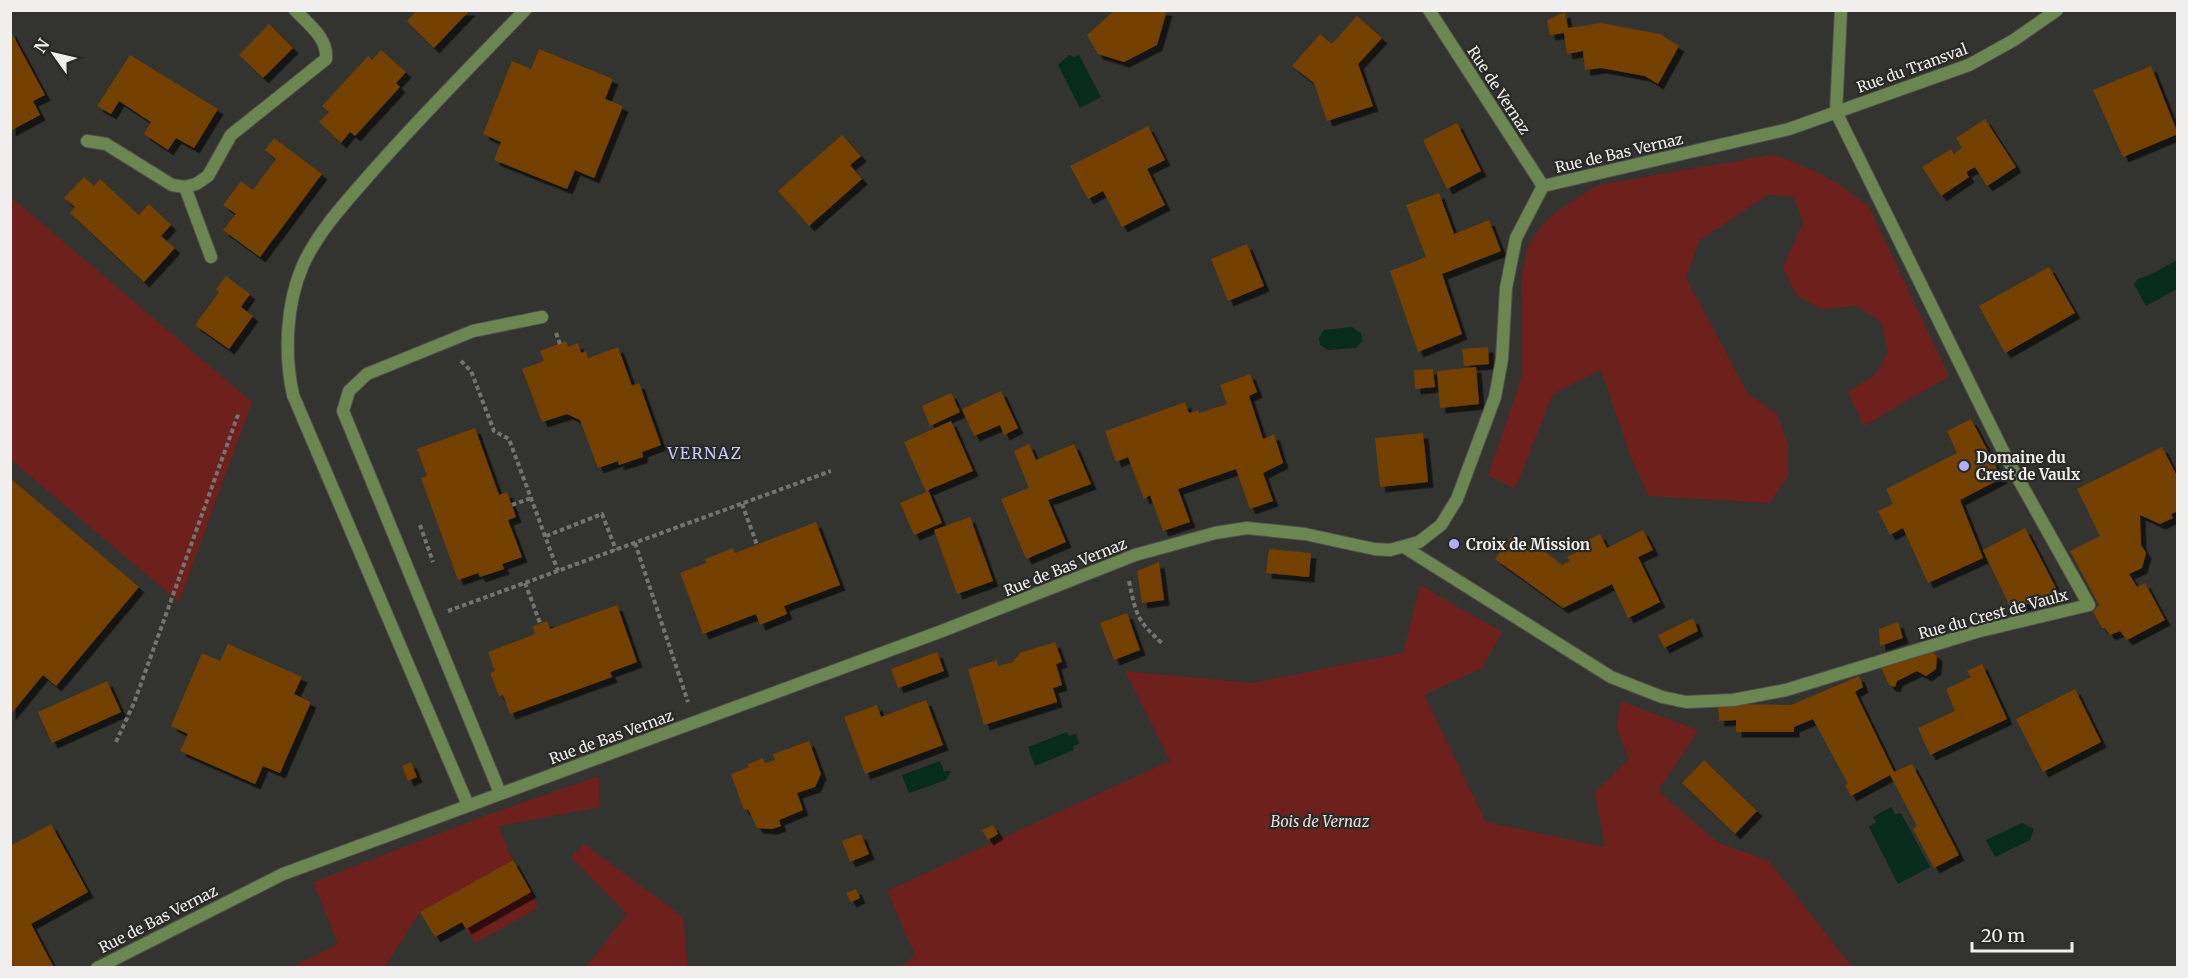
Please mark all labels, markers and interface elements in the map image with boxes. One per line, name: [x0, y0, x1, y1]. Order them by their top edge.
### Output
north arrow: [24, 24, 84, 84]
text: N: [30, 34, 54, 56]
street label: Rue du Transval: [1854, 39, 1970, 97]
street label: Rue de Vernaz: [1463, 42, 1535, 138]
street label: Rue de Bas Vernaz: [1553, 129, 1685, 177]
district label: VERNAZ: [666, 443, 743, 463]
place label: Domaine du Crest de Vaulx: [1976, 448, 2081, 484]
marker: Domaine du Crest de Vaulx: [1957, 459, 1971, 473]
street label: Rue de Bas Vernaz: [1001, 534, 1129, 600]
place label: Croix de Mission: [1466, 535, 1590, 554]
marker: Croix de Mission: [1447, 537, 1461, 551]
street label: Rue du Crest de Vaulx: [1916, 585, 2070, 643]
street label: Rue de Bas Vernaz: [546, 706, 676, 768]
park label: Bois de Vernaz: [1271, 812, 1370, 831]
street label: Rue de Bas Vernaz: [95, 881, 221, 957]
scale bar: [1972, 915, 2072, 953]
text: 20 m: [1981, 924, 2025, 947]

